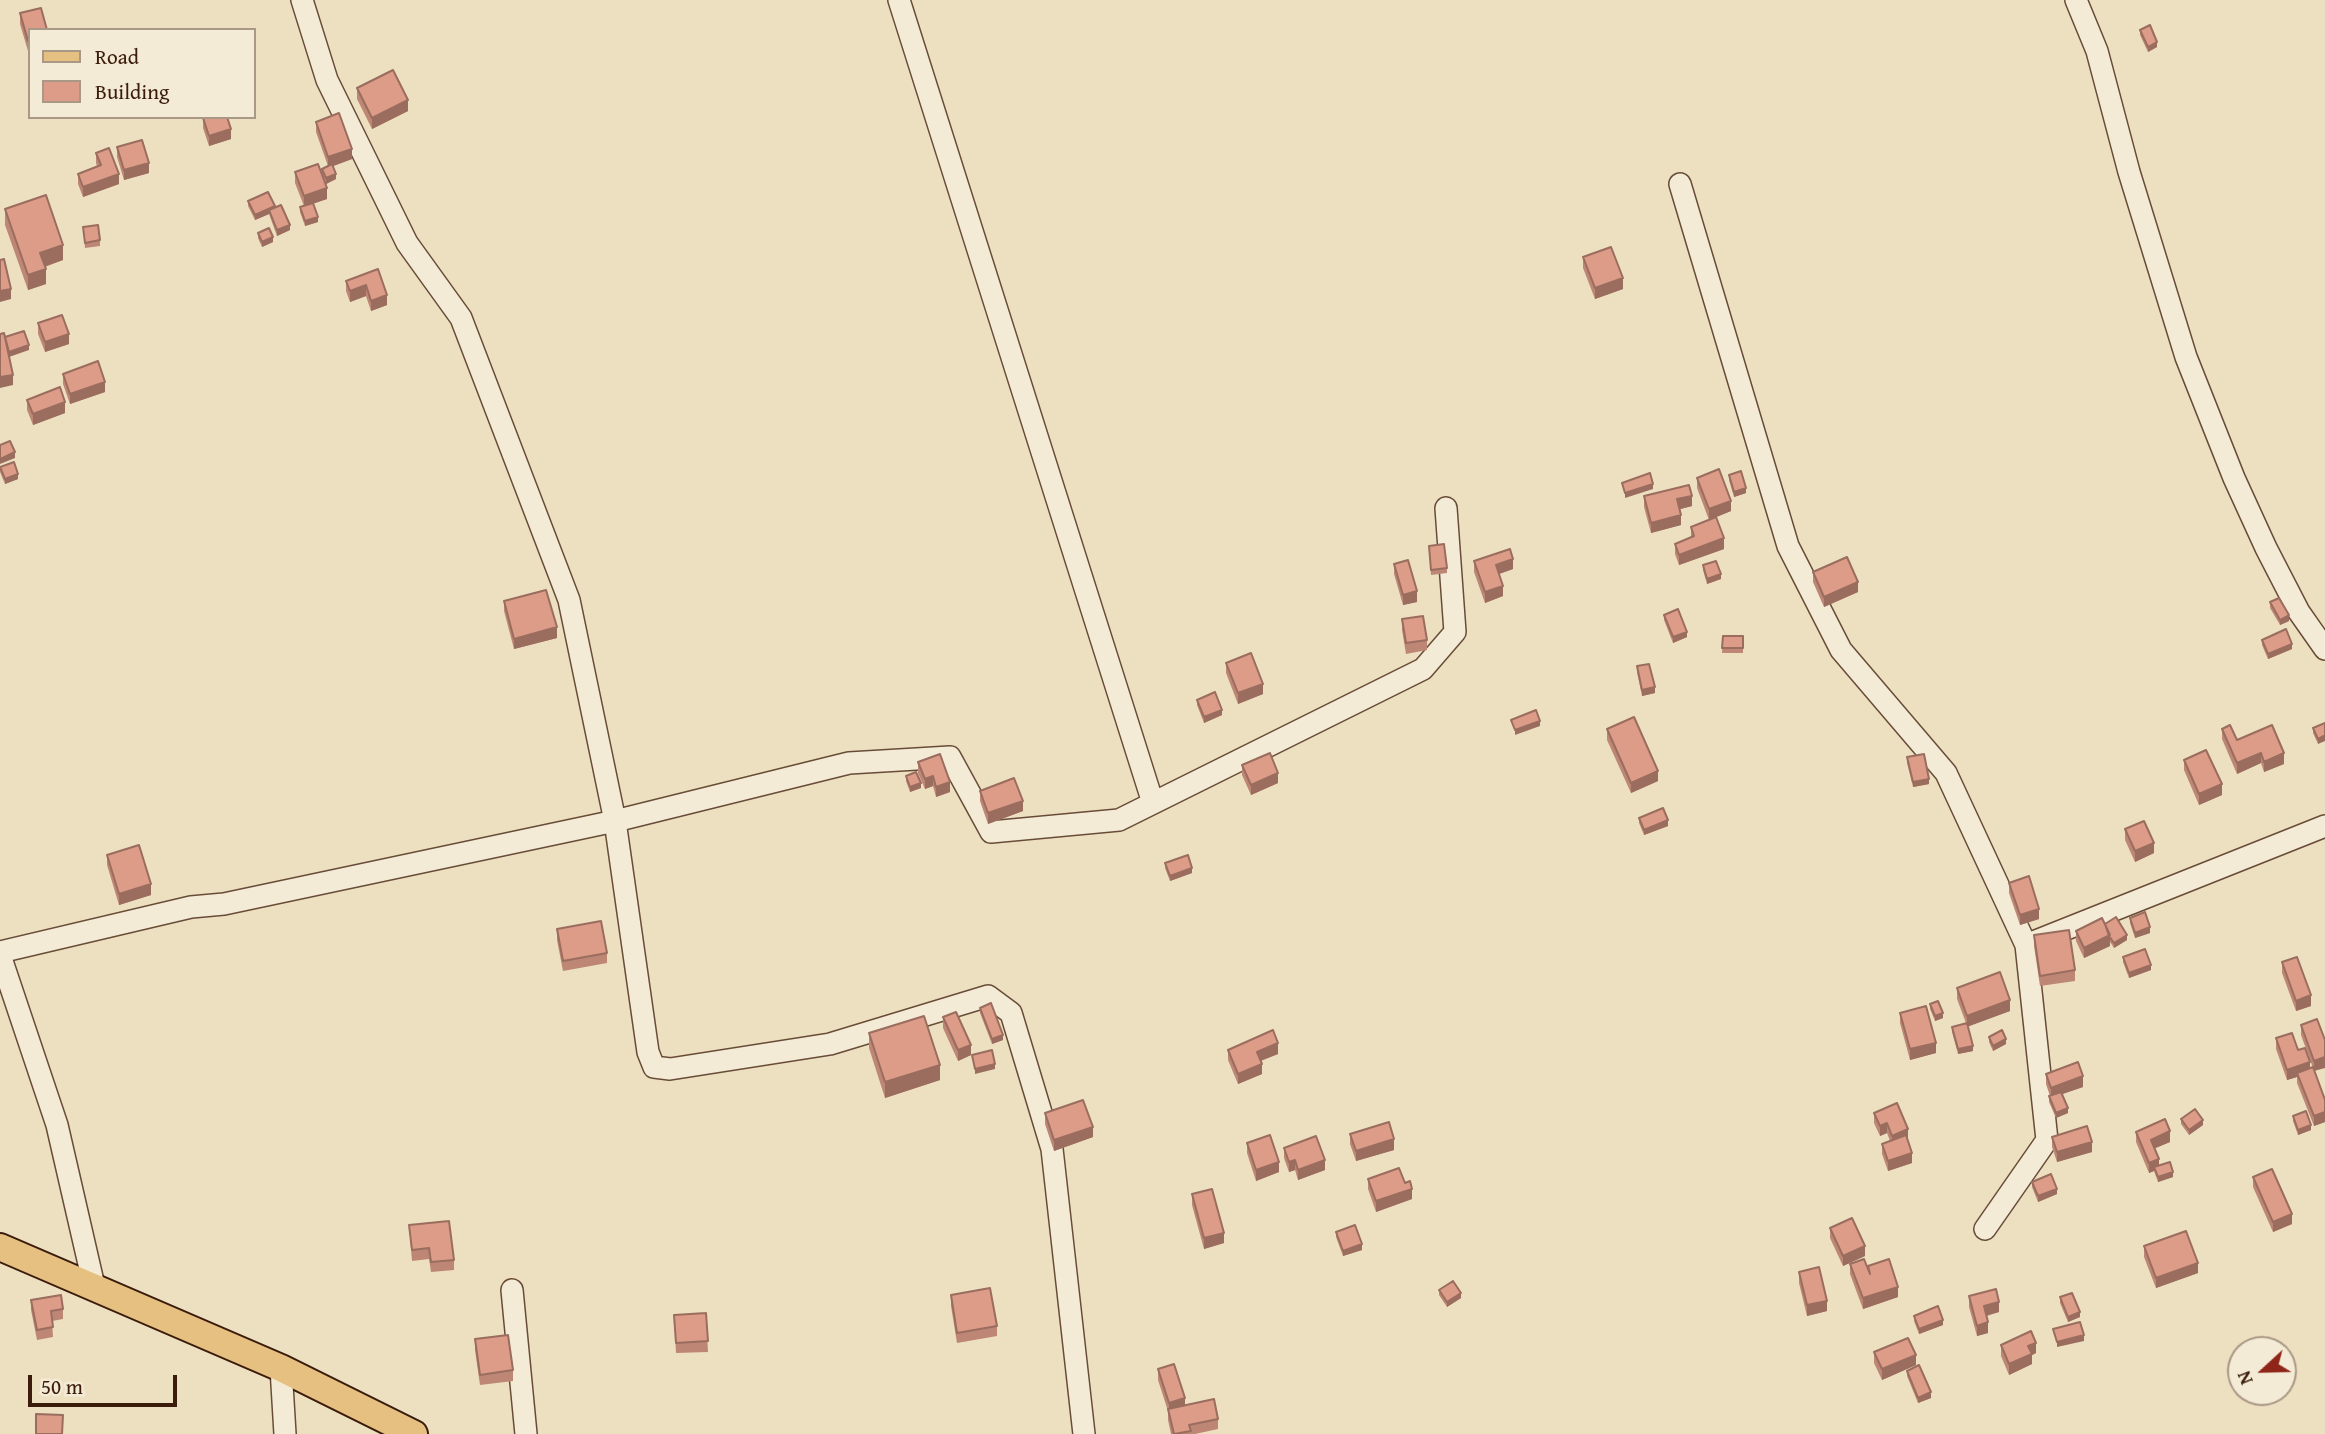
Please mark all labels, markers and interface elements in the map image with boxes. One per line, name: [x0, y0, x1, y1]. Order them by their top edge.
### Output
legend: [28, 28, 256, 119]
text: Road: [95, 41, 139, 72]
text: Building: [95, 76, 169, 107]
north arrow: [2227, 1336, 2297, 1406]
scale bar: [32, 1360, 180, 1404]
text: N: [2229, 1367, 2260, 1389]
text: 50 m: [41, 1371, 83, 1402]

